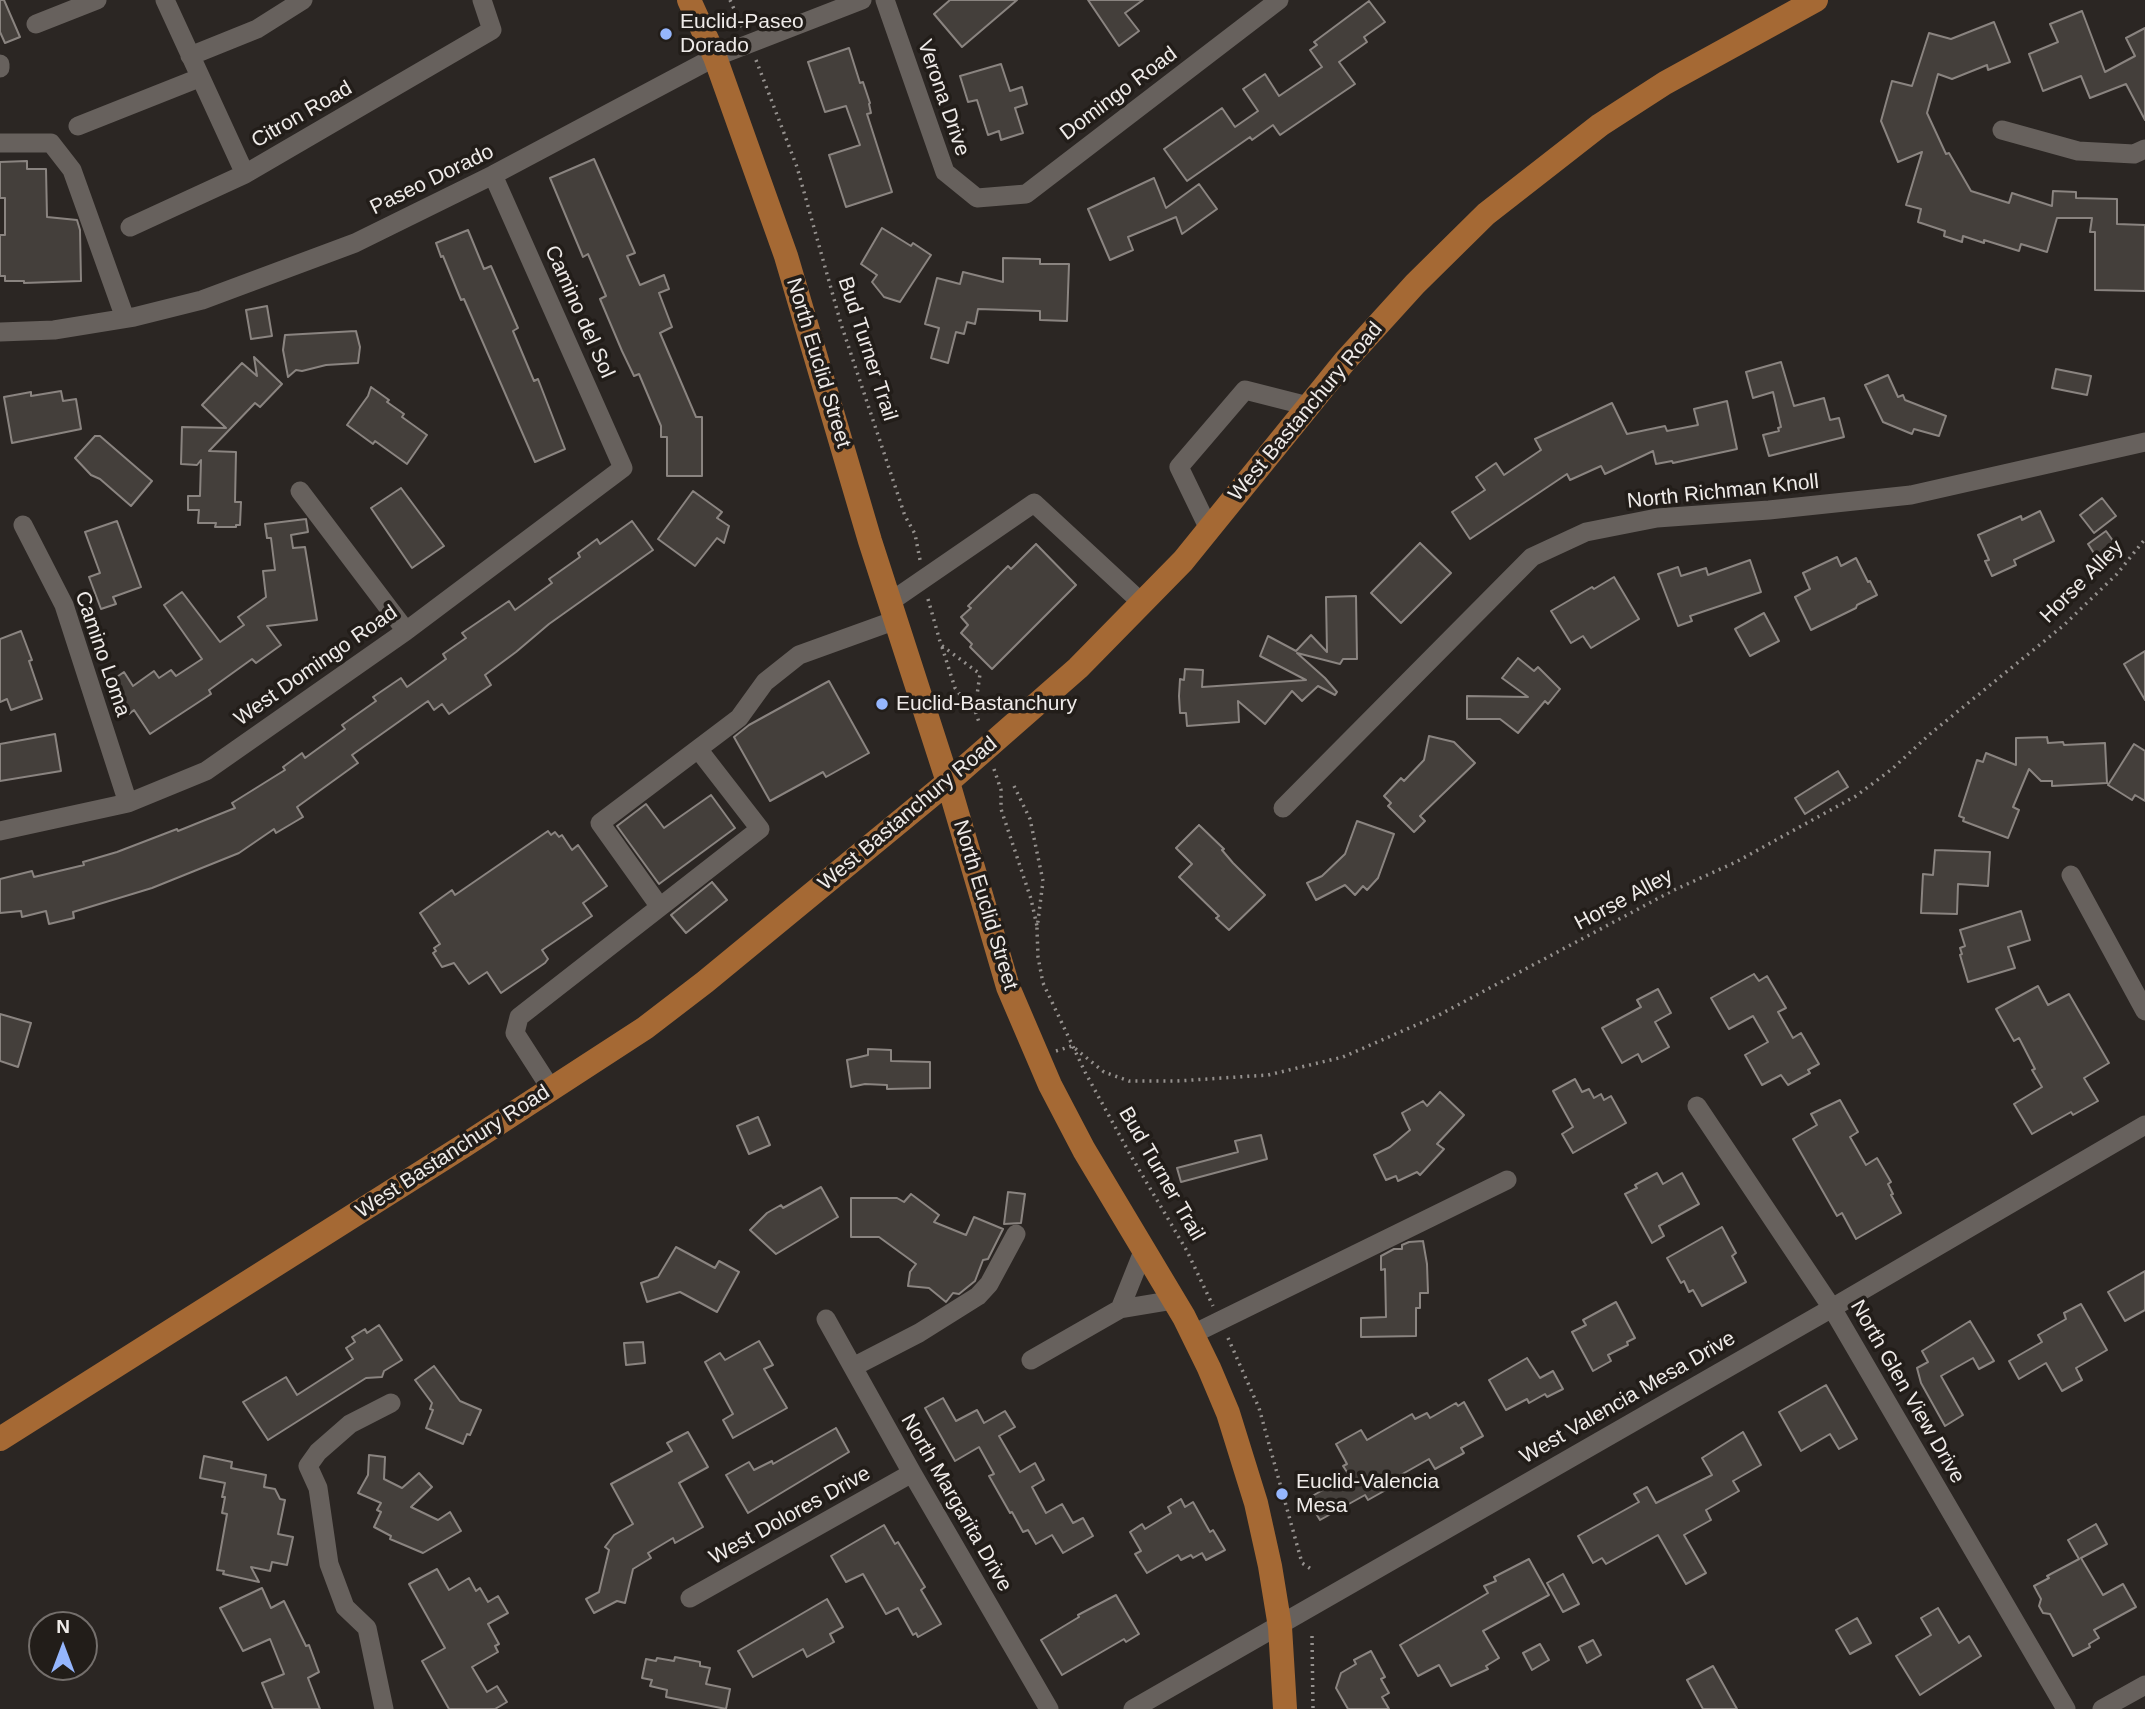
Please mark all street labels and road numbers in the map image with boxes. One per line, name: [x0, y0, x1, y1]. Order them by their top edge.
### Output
street label: Verona Drive: [911, 37, 975, 159]
street label: Domingo Road: [1055, 42, 1183, 146]
street label: Citron Road: [247, 76, 357, 154]
street label: Paseo Dorado: [366, 139, 498, 221]
street label: Camino del Sol: [539, 242, 619, 382]
street label: Bud Turner Trail: [832, 274, 902, 424]
street label: North Euclid Street: [780, 275, 856, 451]
street label: West Bastanchury Road: [1224, 317, 1388, 507]
street label: North Richman Knoll: [1626, 469, 1820, 515]
street label: Horse Alley: [2035, 535, 2129, 629]
street label: Camino Loma: [69, 588, 135, 720]
street label: West Domingo Road: [230, 600, 402, 732]
street label: West Bastanchury Road: [813, 732, 1003, 896]
street label: North Euclid Street: [947, 817, 1023, 993]
street label: Horse Alley: [1571, 864, 1677, 936]
street label: West Bastanchury Road: [351, 1080, 555, 1224]
street label: Bud Turner Trail: [1113, 1103, 1209, 1245]
street label: North Glen View Drive: [1844, 1296, 1970, 1488]
street label: West Valencia Mesa Drive: [1516, 1326, 1740, 1470]
street label: North Margarita Drive: [895, 1410, 1017, 1596]
street label: West Dolores Drive: [705, 1461, 875, 1571]

